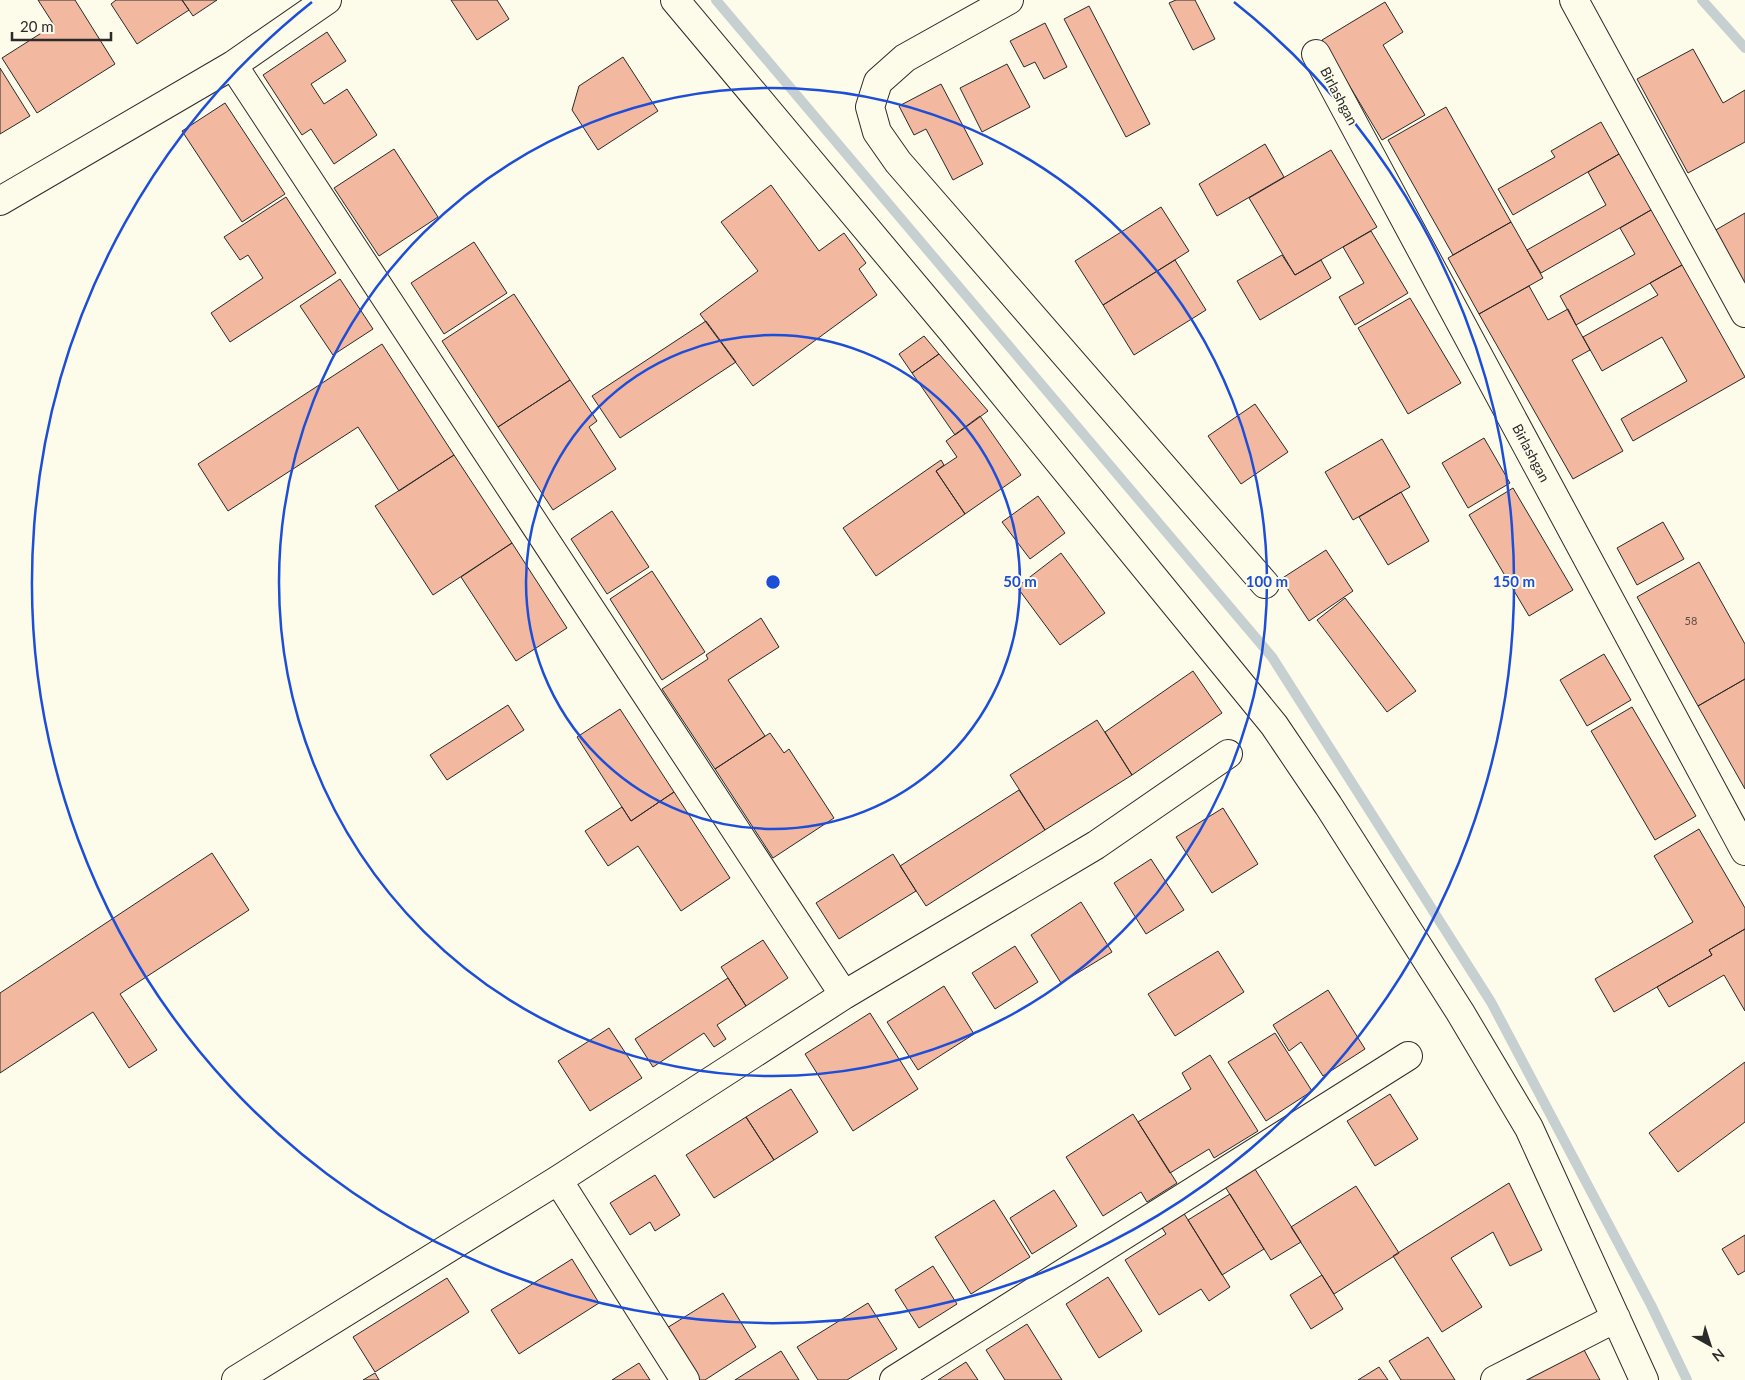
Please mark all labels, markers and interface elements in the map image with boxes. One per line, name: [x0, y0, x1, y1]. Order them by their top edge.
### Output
scale bar: [12, 10, 111, 42]
text: 20 m: [20, 17, 54, 35]
street label: Birlashgan: [1317, 64, 1362, 128]
street label: Birlashgan: [1509, 421, 1554, 485]
text: 50 m: [1003, 572, 1037, 590]
text: 100 m: [1246, 572, 1288, 590]
text: 150 m: [1493, 572, 1535, 590]
centre of rings: [764, 573, 782, 591]
house number: 58: [1685, 614, 1697, 627]
north arrow: [1685, 1320, 1735, 1370]
text: N: [1709, 1345, 1728, 1365]

